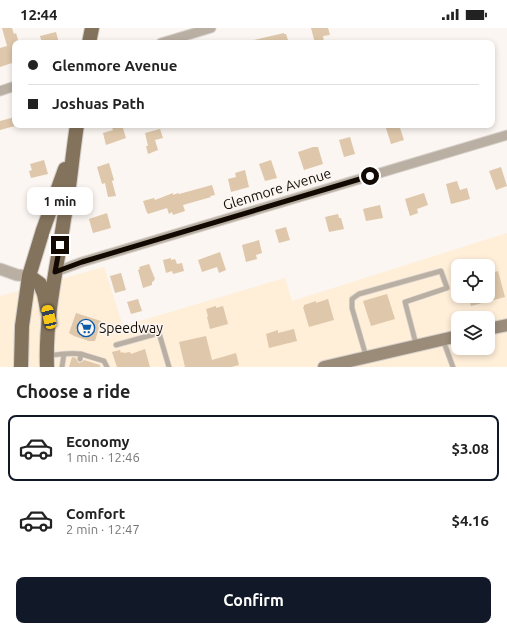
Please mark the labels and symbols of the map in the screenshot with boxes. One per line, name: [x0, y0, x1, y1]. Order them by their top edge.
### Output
street label: Glenmore Avenue: [221, 165, 333, 213]
route start: [361, 167, 379, 185]
callout: 1 min: [27, 187, 93, 215]
route end: [51, 236, 69, 254]
car: [40, 304, 58, 330]
supermarket icon: Speedway: [76, 318, 96, 338]
place label: Speedway: [99, 320, 163, 336]

